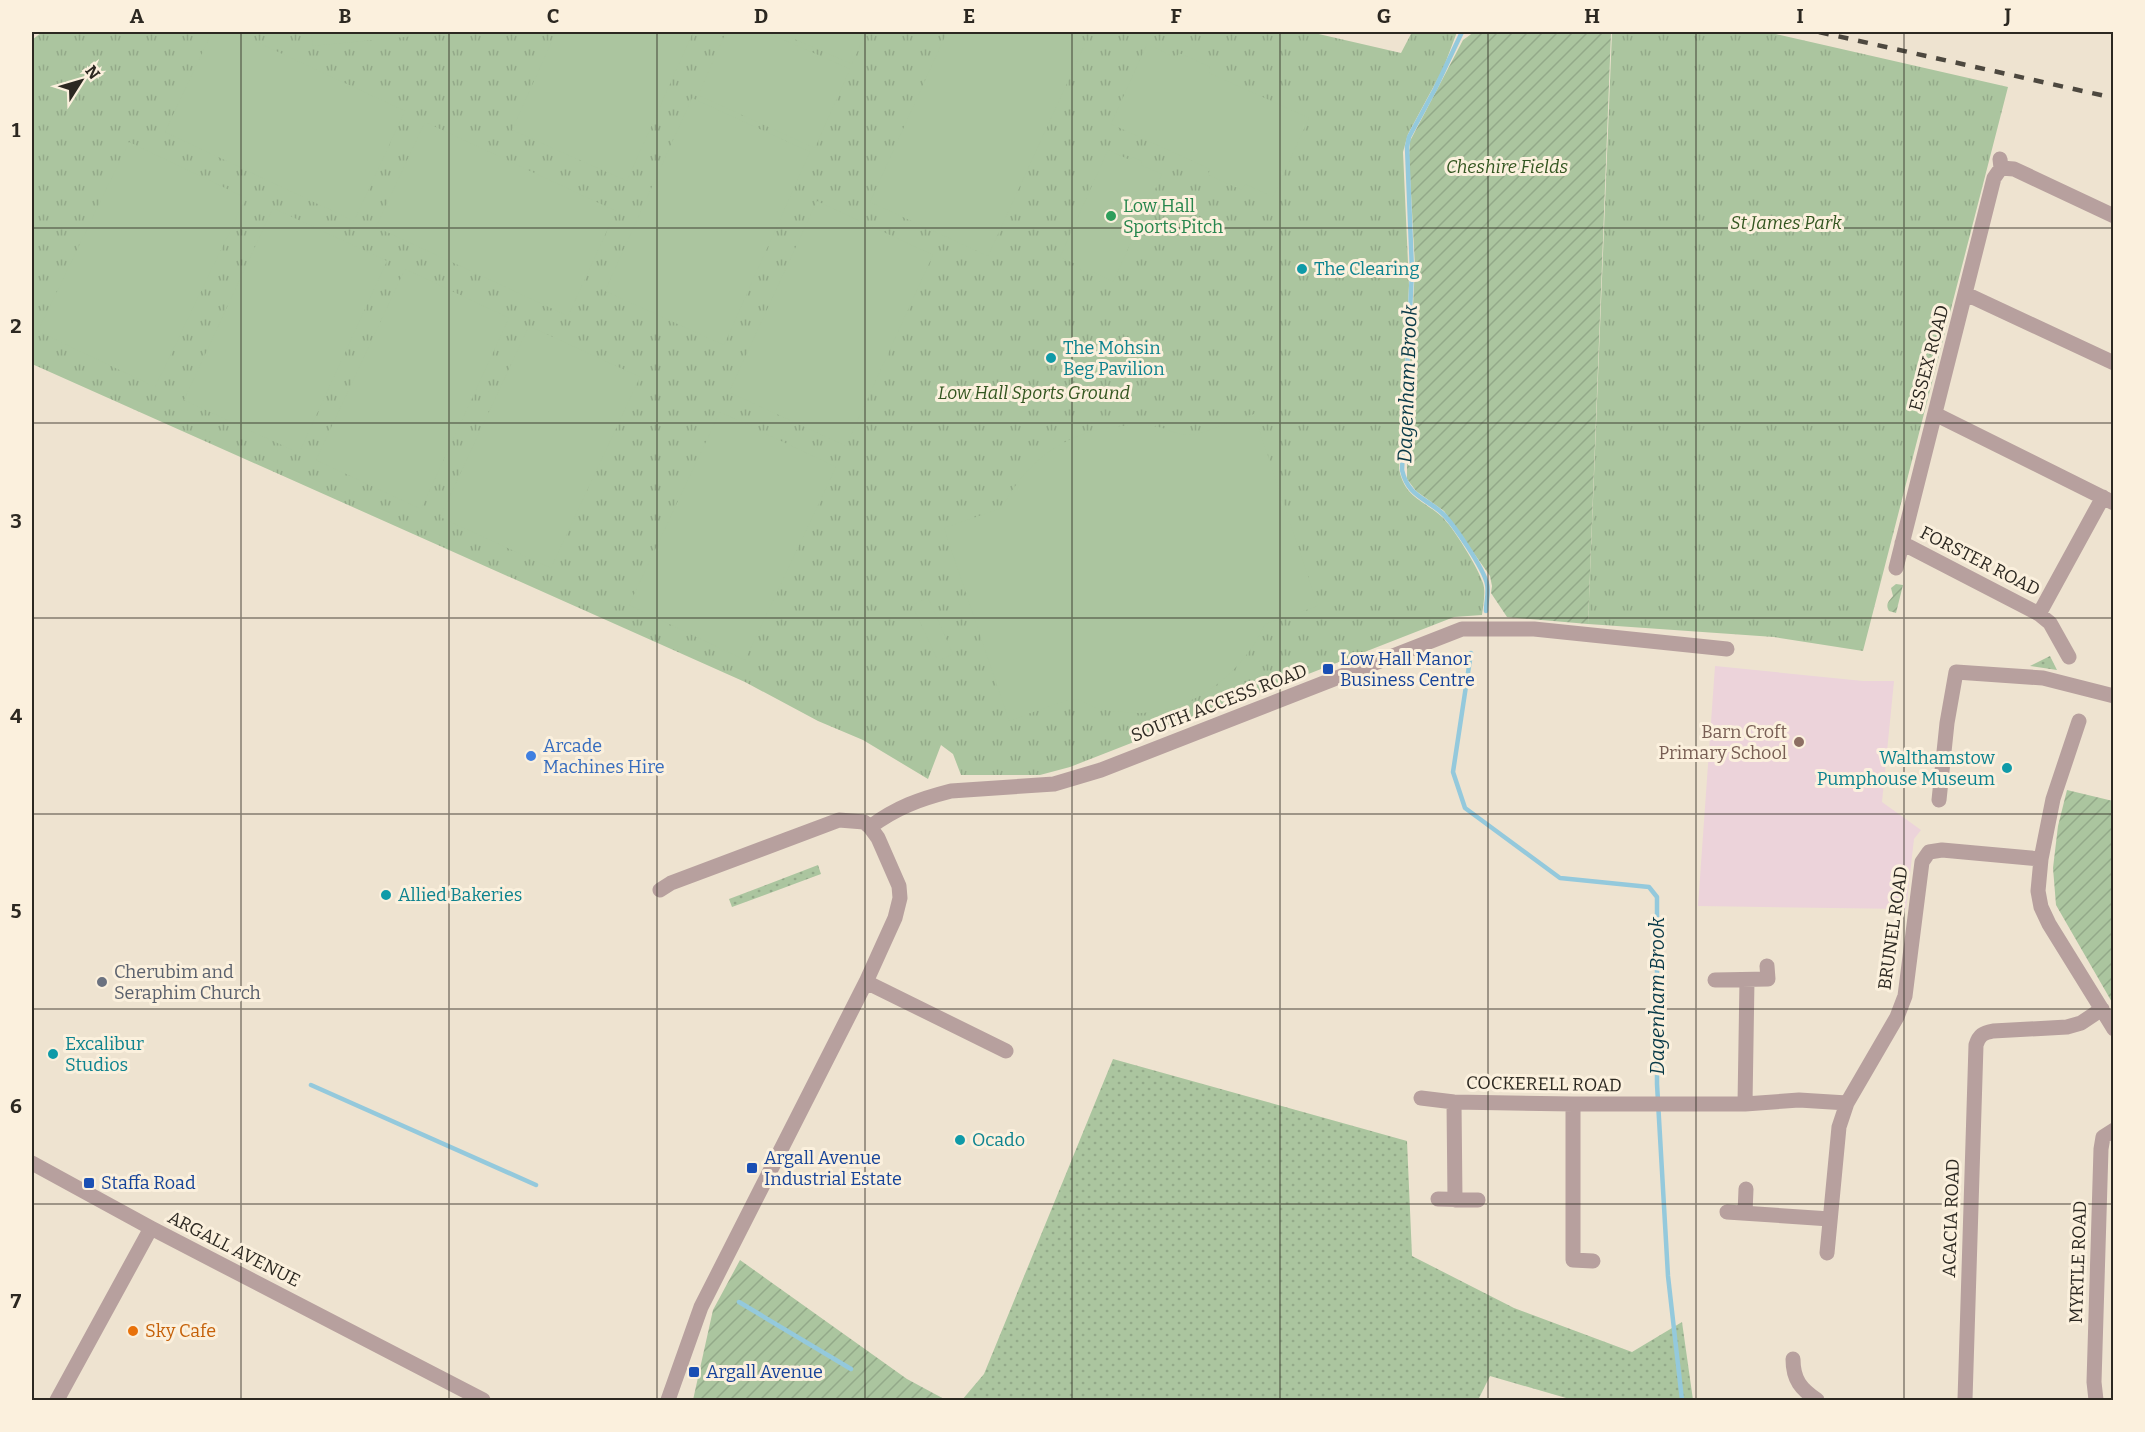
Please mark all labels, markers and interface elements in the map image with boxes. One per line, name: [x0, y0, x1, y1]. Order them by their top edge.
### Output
text: A: [130, 4, 145, 28]
text: B: [339, 4, 352, 28]
text: C: [547, 4, 559, 28]
text: D: [754, 4, 768, 28]
text: E: [963, 4, 975, 28]
text: F: [1170, 4, 1182, 28]
text: G: [1377, 4, 1391, 28]
text: H: [1584, 4, 1600, 28]
text: I: [1796, 4, 1804, 28]
text: J: [2004, 4, 2012, 28]
north arrow: [51, 51, 111, 111]
text: N: [81, 62, 104, 83]
text: 1: [12, 118, 21, 142]
park label: Cheshire Fields: [1446, 156, 1568, 178]
place label: Low Hall Sports Pitch: [1123, 195, 1223, 238]
marker: Low Hall Sports Pitch: [1104, 209, 1118, 223]
park label: St James Park: [1730, 212, 1842, 234]
place label: The Clearing: [1314, 258, 1419, 280]
marker: The Clearing: [1295, 262, 1309, 276]
street label: ESSEX ROAD: [1904, 303, 1954, 413]
water label: Dagenham Brook: [1392, 304, 1422, 463]
text: 2: [10, 314, 22, 338]
place label: The Mohsin Beg Pavilion: [1063, 337, 1165, 380]
marker: The Mohsin Beg Pavilion: [1044, 351, 1058, 365]
park label: Low Hall Sports Ground: [938, 382, 1131, 404]
text: 3: [10, 509, 22, 533]
street label: FORSTER ROAD: [1916, 521, 2044, 601]
place label: Low Hall Manor Business Centre: [1340, 648, 1475, 691]
street label: SOUTH ACCESS ROAD: [1128, 659, 1310, 747]
marker: Low Hall Manor Business Centre: [1321, 662, 1335, 676]
text: 4: [10, 704, 22, 728]
place label: Barn Croft Primary School: [1658, 721, 1787, 764]
place label: Arcade Machines Hire: [543, 735, 665, 778]
marker: Barn Croft Primary School: [1792, 735, 1806, 749]
place label: Walthamstow Pumphouse Museum: [1817, 747, 1996, 790]
marker: Arcade Machines Hire: [524, 749, 538, 763]
marker: Walthamstow Pumphouse Museum: [2000, 761, 2014, 775]
street label: BRUNEL ROAD: [1873, 865, 1913, 991]
place label: Allied Bakeries: [398, 884, 522, 906]
marker: Allied Bakeries: [379, 888, 393, 902]
text: 5: [11, 899, 22, 923]
water label: Dagenham Brook: [1645, 917, 1669, 1075]
place label: Cherubim and Seraphim Church: [114, 961, 261, 1004]
marker: Cherubim and Seraphim Church: [95, 975, 109, 989]
place label: Excalibur Studios: [65, 1033, 144, 1076]
marker: Excalibur Studios: [46, 1047, 60, 1061]
street label: COCKERELL ROAD: [1466, 1072, 1622, 1096]
text: 6: [10, 1094, 22, 1118]
place label: Ocado: [972, 1129, 1025, 1151]
marker: Ocado: [953, 1133, 967, 1147]
place label: Argall Avenue Industrial Estate: [764, 1147, 902, 1190]
street label: ACACIA ROAD: [1938, 1158, 1964, 1278]
marker: Argall Avenue Industrial Estate: [745, 1161, 759, 1175]
place label: Staffa Road: [101, 1172, 196, 1194]
marker: Staffa Road: [82, 1176, 96, 1190]
street label: MYRTLE ROAD: [2065, 1200, 2091, 1324]
street label: ARGALL AVENUE: [164, 1206, 304, 1292]
text: 7: [11, 1289, 22, 1313]
place label: Sky Cafe: [145, 1320, 216, 1342]
marker: Sky Cafe: [126, 1324, 140, 1338]
place label: Argall Avenue: [706, 1361, 823, 1383]
marker: Argall Avenue: [687, 1365, 701, 1379]

